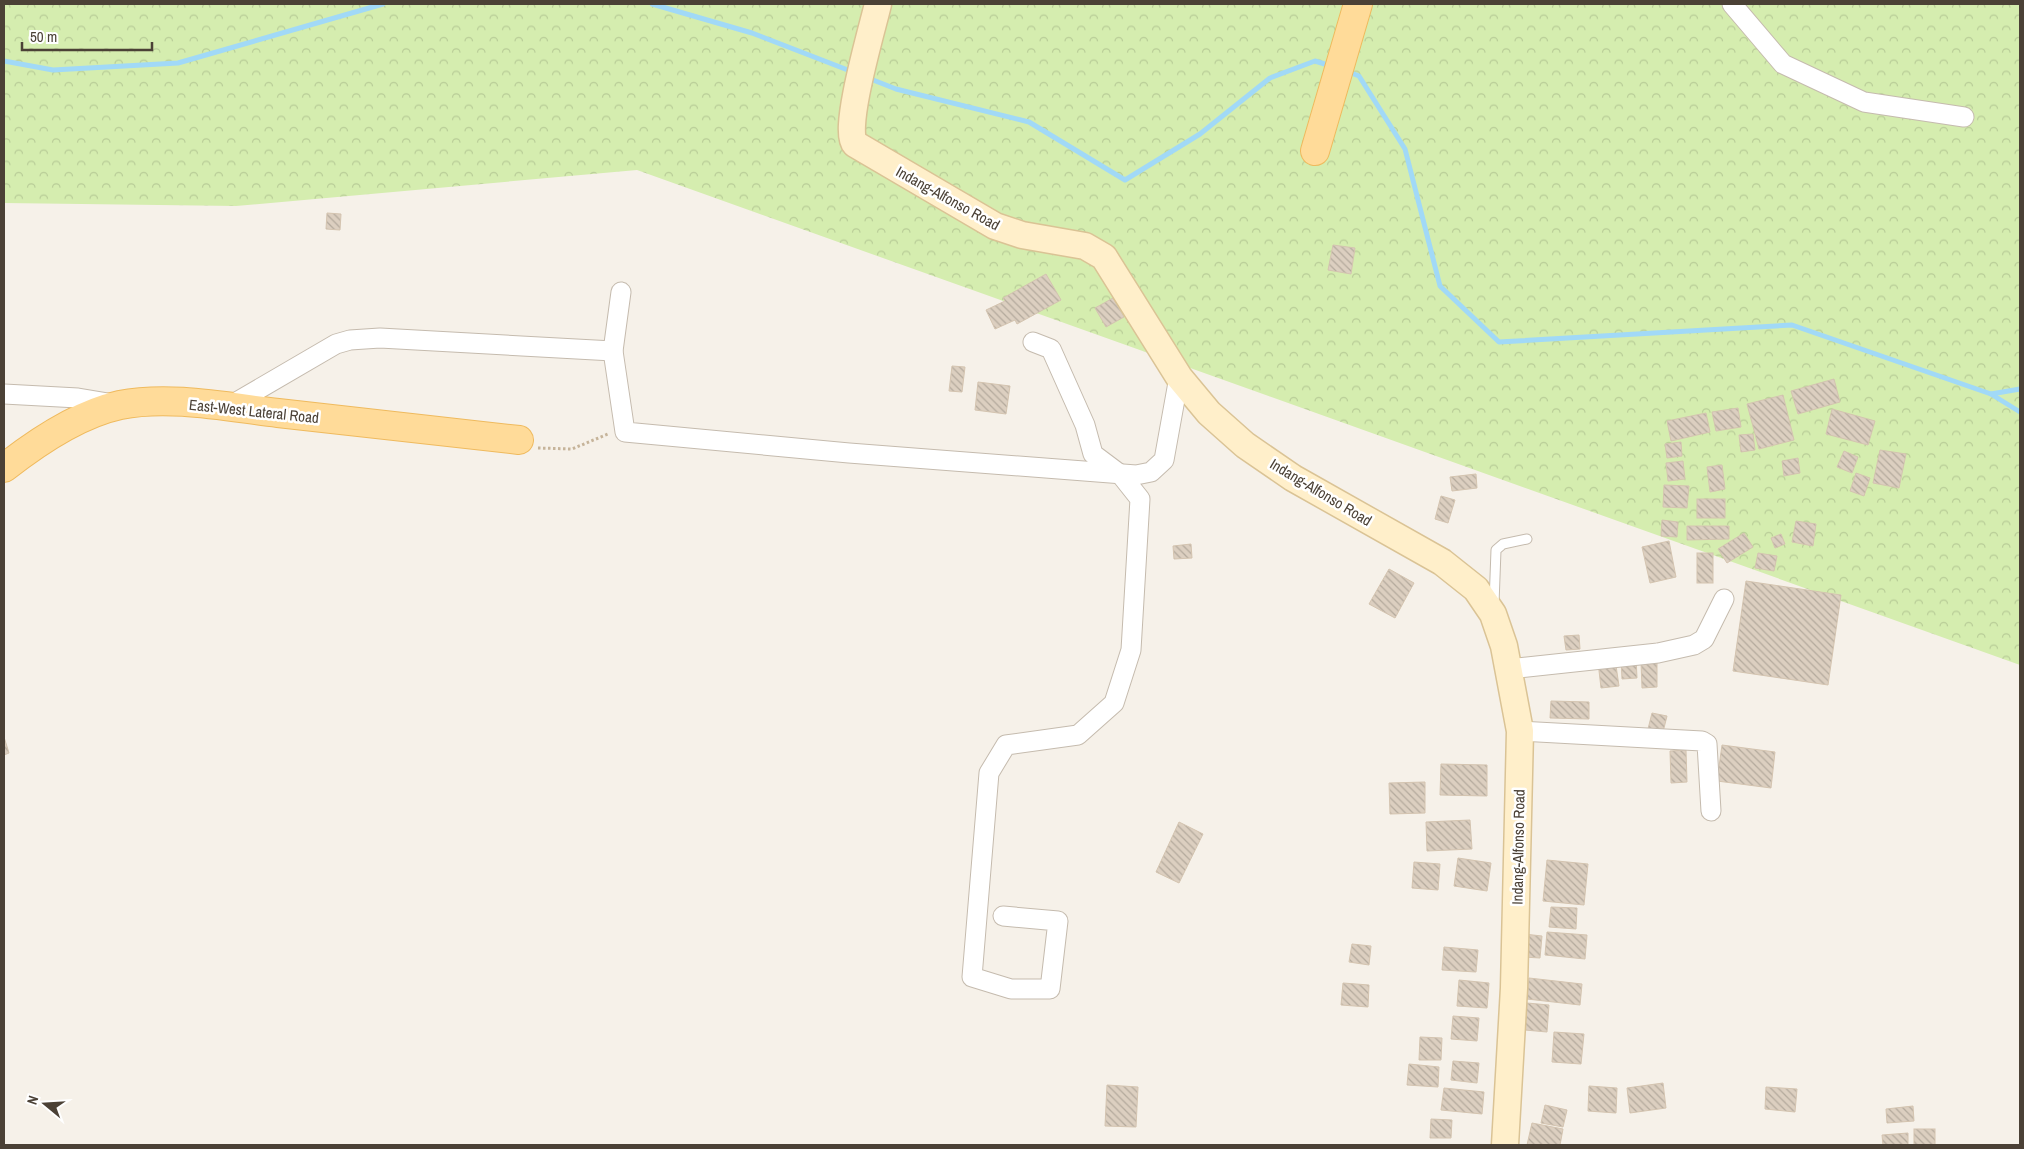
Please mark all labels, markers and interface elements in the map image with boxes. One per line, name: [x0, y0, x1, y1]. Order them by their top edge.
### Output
scale bar: [22, 20, 152, 52]
text: 50 m: [30, 26, 57, 47]
street label: Indang-Alfonso Road: [892, 161, 1004, 235]
street label: East-West Lateral Road: [188, 394, 320, 428]
street label: Indang-Alfonso Road: [1266, 453, 1376, 531]
street label: Indang-Alfonso Road: [1506, 789, 1530, 905]
north arrow: [20, 1079, 70, 1129]
text: N: [23, 1093, 42, 1107]

